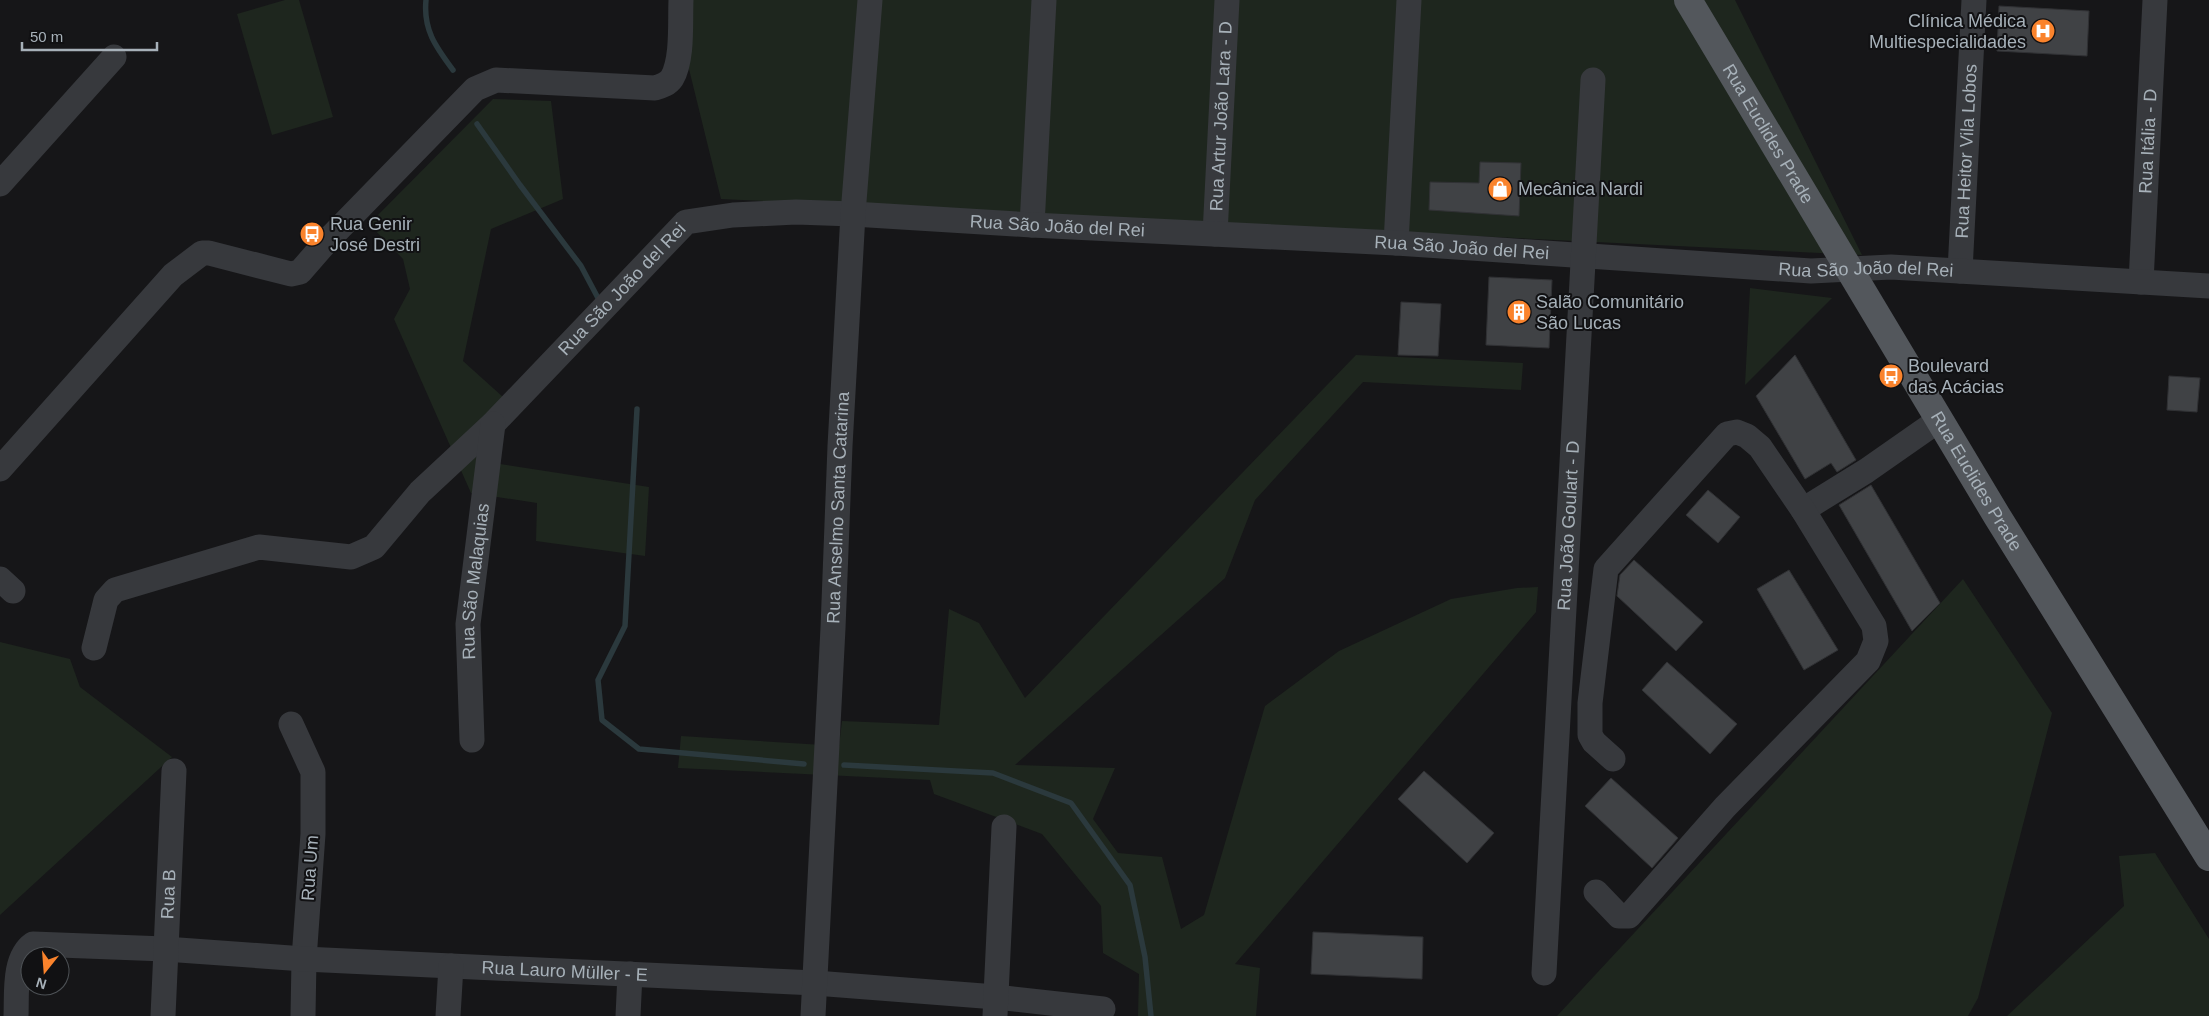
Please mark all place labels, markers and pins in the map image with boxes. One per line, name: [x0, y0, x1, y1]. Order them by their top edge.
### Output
place label: Clínica Médica Multiespecialidades: [1869, 11, 2027, 52]
hospital icon: Clínica Médica Multiespecialidades: [2030, 18, 2056, 44]
shop icon: Mecânica Nardi: [1487, 176, 1513, 202]
place label: Mecânica Nardi: [1518, 179, 1643, 199]
place label: Rua Genir José Destri: [330, 214, 420, 255]
bus stop icon: Rua Genir José Destri: [299, 221, 325, 247]
place label: Salão Comunitário São Lucas: [1536, 292, 1684, 333]
building icon: Salão Comunitário São Lucas: [1506, 299, 1532, 325]
place label: Boulevard das Acácias: [1908, 356, 2004, 397]
bus stop icon: Boulevard das Acácias: [1878, 363, 1904, 389]

